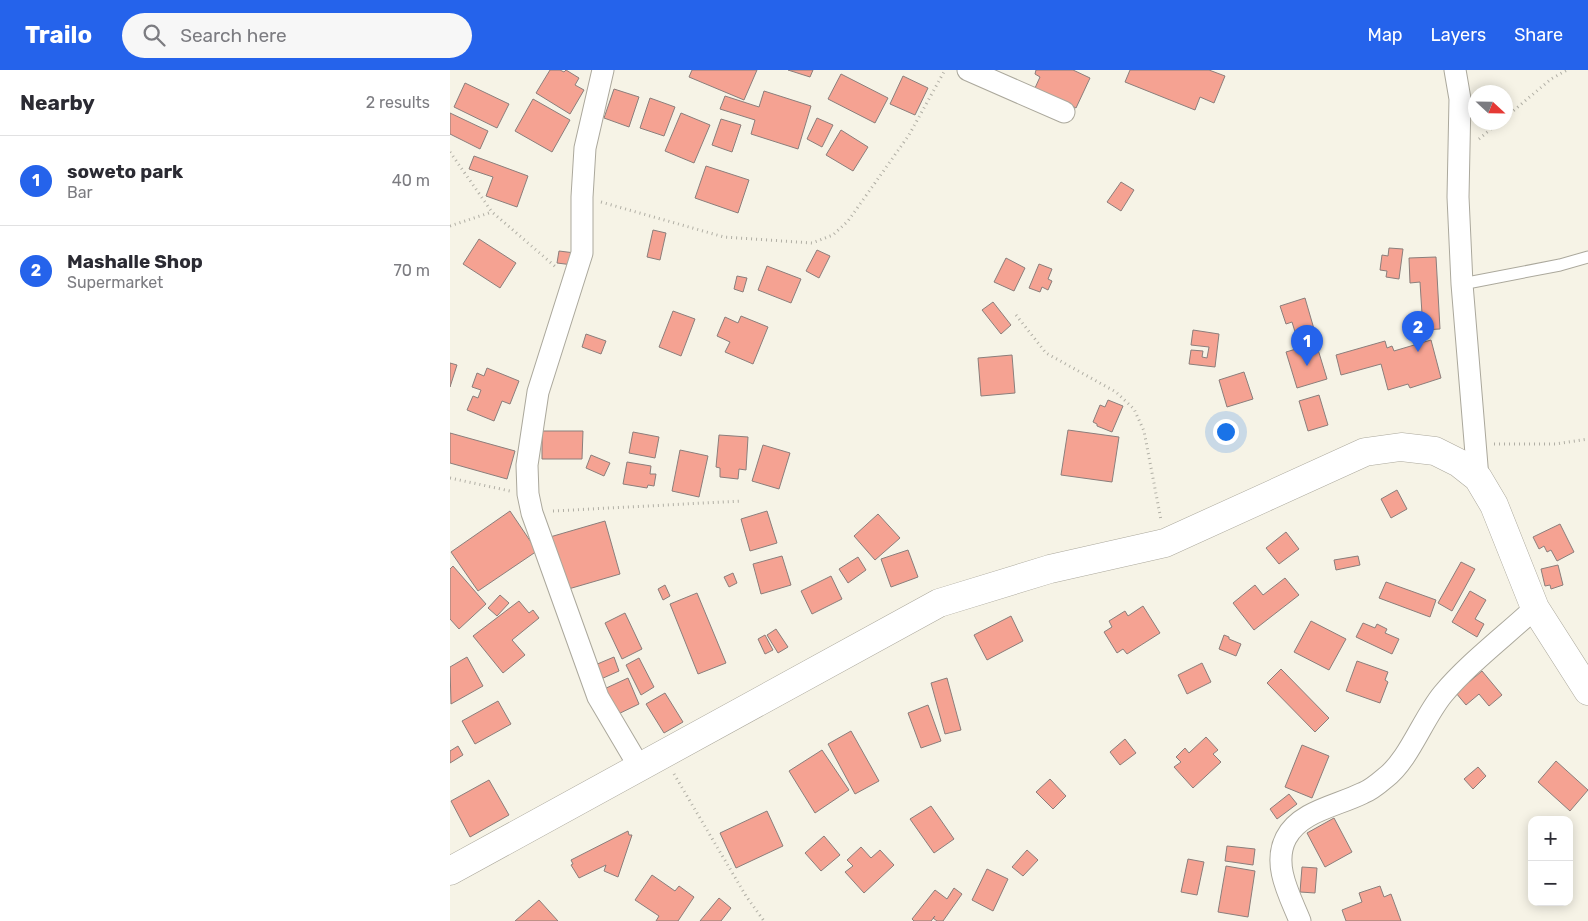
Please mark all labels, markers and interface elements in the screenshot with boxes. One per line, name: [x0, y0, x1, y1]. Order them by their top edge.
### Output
search box: [122, 13, 472, 58]
text: Trailo: [25, 21, 92, 49]
icon: search: [140, 21, 168, 49]
text: Search here: [180, 24, 287, 47]
text: Map: [1368, 24, 1403, 46]
text: Layers: [1431, 24, 1486, 46]
text: Share: [1514, 24, 1563, 46]
north arrow: [1468, 85, 1513, 130]
text: Nearby: [20, 90, 95, 115]
text: 2 results: [366, 93, 430, 112]
text: soweto park: [67, 160, 183, 183]
text: 1: [32, 171, 40, 190]
text: 40 m: [392, 171, 430, 190]
text: Bar: [67, 183, 93, 202]
text: Mashalle Shop: [67, 250, 203, 273]
text: 2: [31, 261, 41, 280]
text: 70 m: [393, 261, 430, 280]
text: Supermarket: [67, 273, 163, 292]
pin: 2: [1402, 311, 1434, 352]
pin: 1: [1291, 325, 1323, 366]
your location: [1213, 419, 1239, 445]
map controls: [1528, 816, 1573, 906]
button: +: [1528, 816, 1573, 861]
button: −: [1528, 861, 1573, 906]

